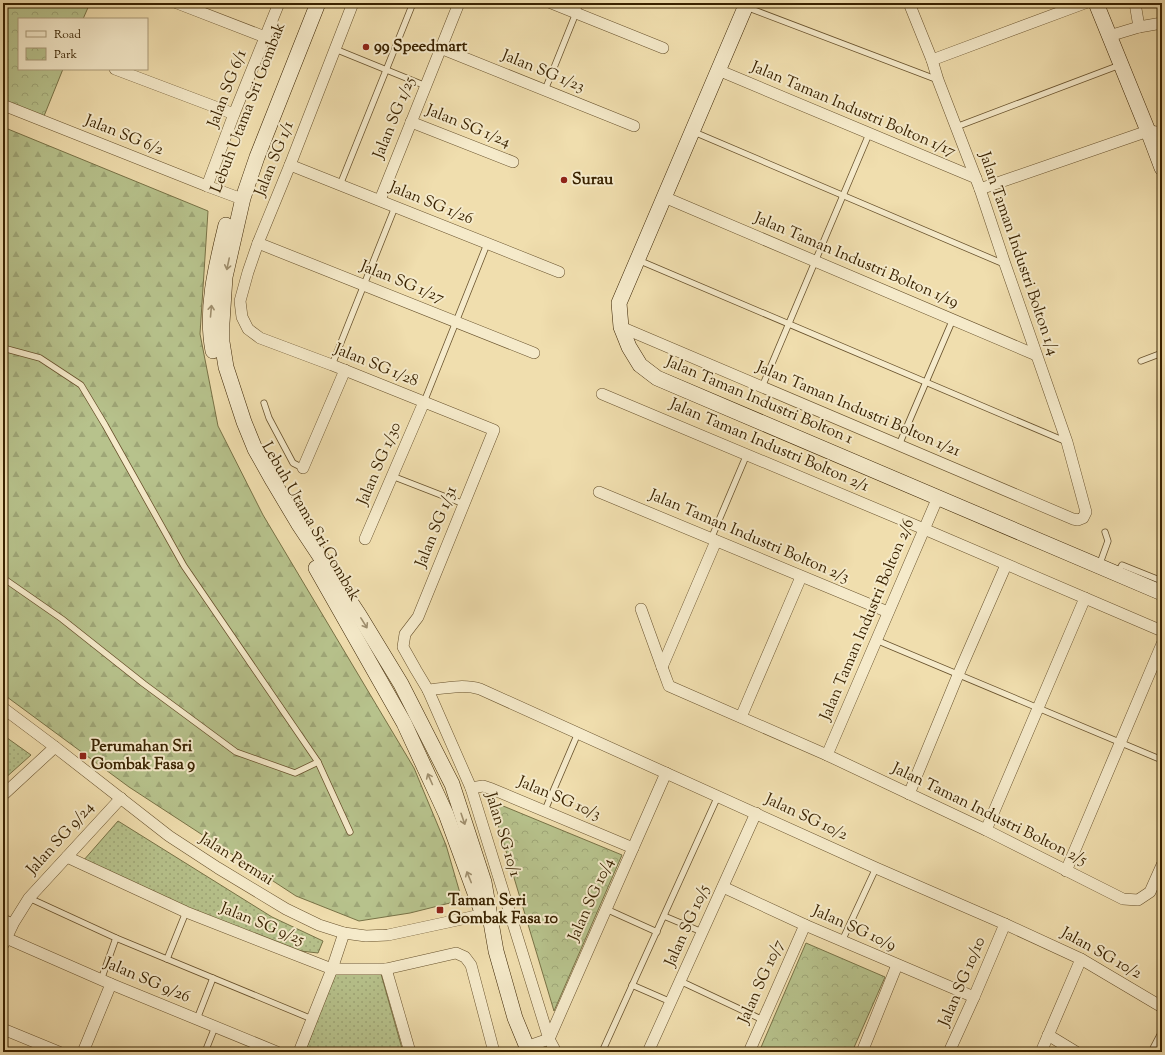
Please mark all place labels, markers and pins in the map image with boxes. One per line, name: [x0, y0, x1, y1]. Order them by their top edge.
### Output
place label: 99 Speedmart: [374, 36, 468, 59]
marker: 99 Speedmart: [361, 42, 371, 52]
place label: Surau: [572, 169, 614, 192]
marker: Surau: [559, 175, 569, 185]
place label: Perumahan Sri Gombak Fasa 9: [91, 736, 195, 777]
marker: Perumahan Sri Gombak Fasa 9: [78, 751, 88, 761]
place label: Taman Seri Gombak Fasa 10: [448, 890, 559, 931]
marker: Taman Seri Gombak Fasa 10: [435, 905, 445, 915]

